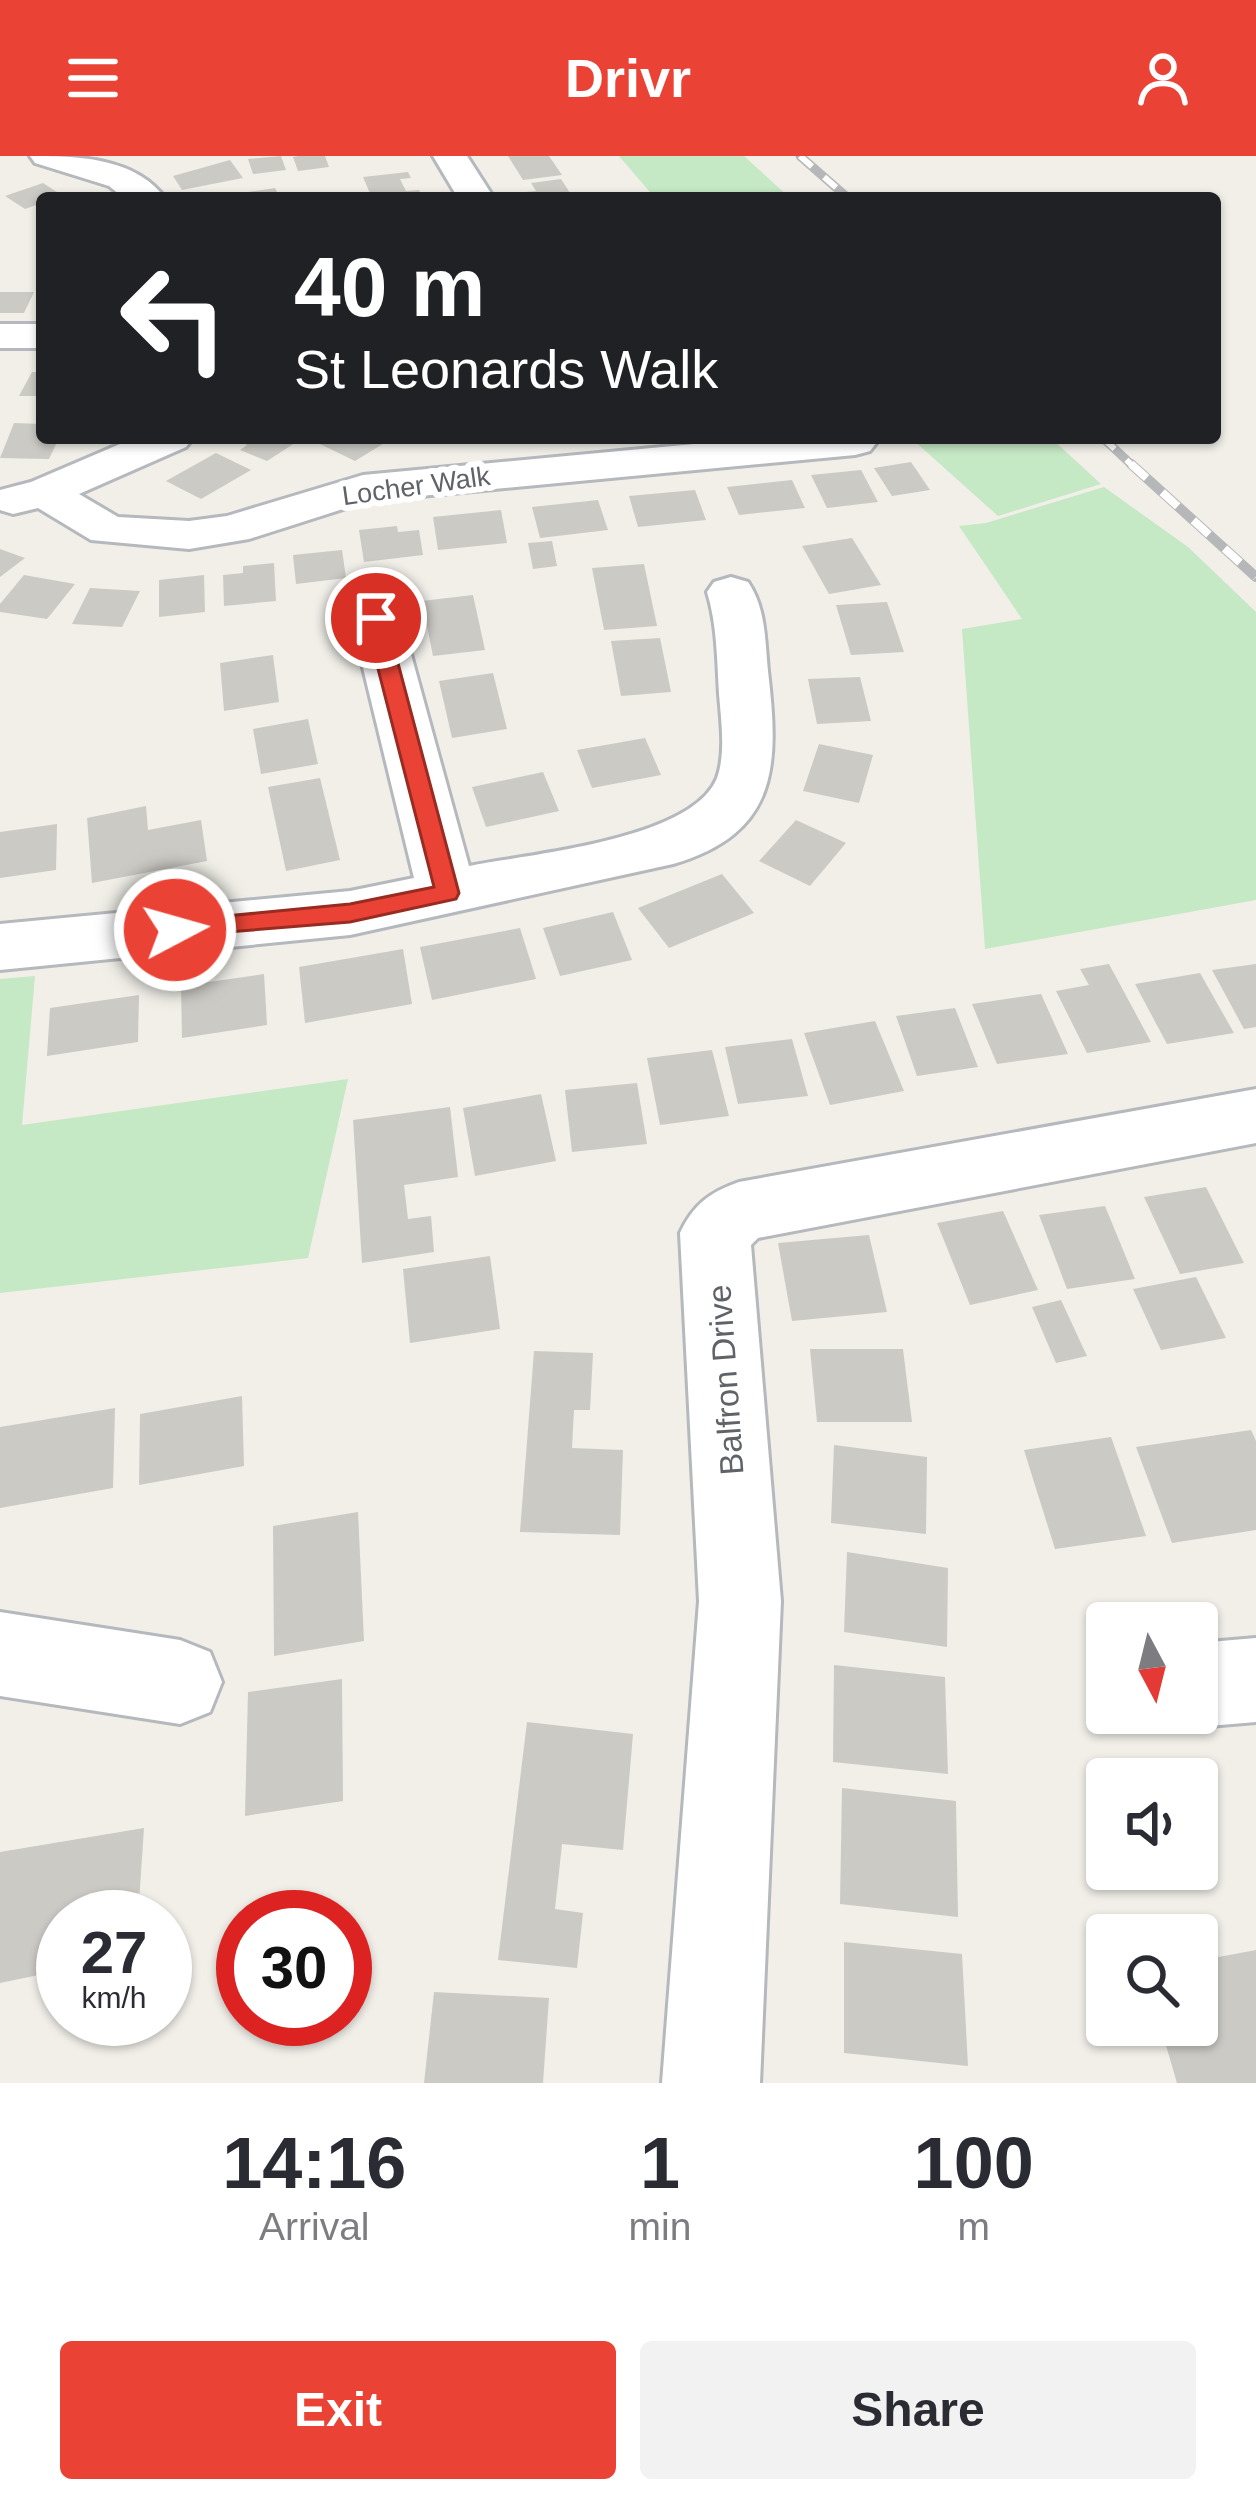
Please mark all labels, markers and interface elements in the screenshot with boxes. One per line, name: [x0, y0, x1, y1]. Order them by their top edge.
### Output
icon: menu: [60, 45, 126, 111]
icon: person: [1130, 45, 1196, 111]
text: Drivr: [565, 48, 691, 108]
icon: left: [96, 240, 252, 396]
text: 40 m: [294, 240, 485, 334]
text: St Leonards Walk: [294, 339, 718, 399]
street label: Locher Walk: [340, 461, 492, 511]
pin: [325, 567, 427, 669]
icon: arrive: [343, 585, 409, 651]
position arrow: [112, 867, 238, 993]
street label: Balfron Drive: [700, 1284, 751, 1476]
north arrow: [1086, 1602, 1218, 1734]
map controls: [1086, 1602, 1218, 2046]
button: sound: [1086, 1758, 1218, 1890]
speed limit sign: 30: [216, 1890, 372, 2046]
button: search: [1086, 1914, 1218, 2046]
text: 27: [81, 1919, 147, 1986]
text: km/h: [81, 1981, 147, 2014]
text: 14:16: [222, 2123, 406, 2203]
text: 1: [640, 2123, 680, 2203]
text: 100: [914, 2123, 1034, 2203]
text: Arrival: [259, 2205, 370, 2248]
text: min: [629, 2205, 691, 2248]
text: m: [957, 2205, 990, 2248]
button: Exit: [60, 2341, 616, 2479]
button: Share: [640, 2341, 1196, 2479]

